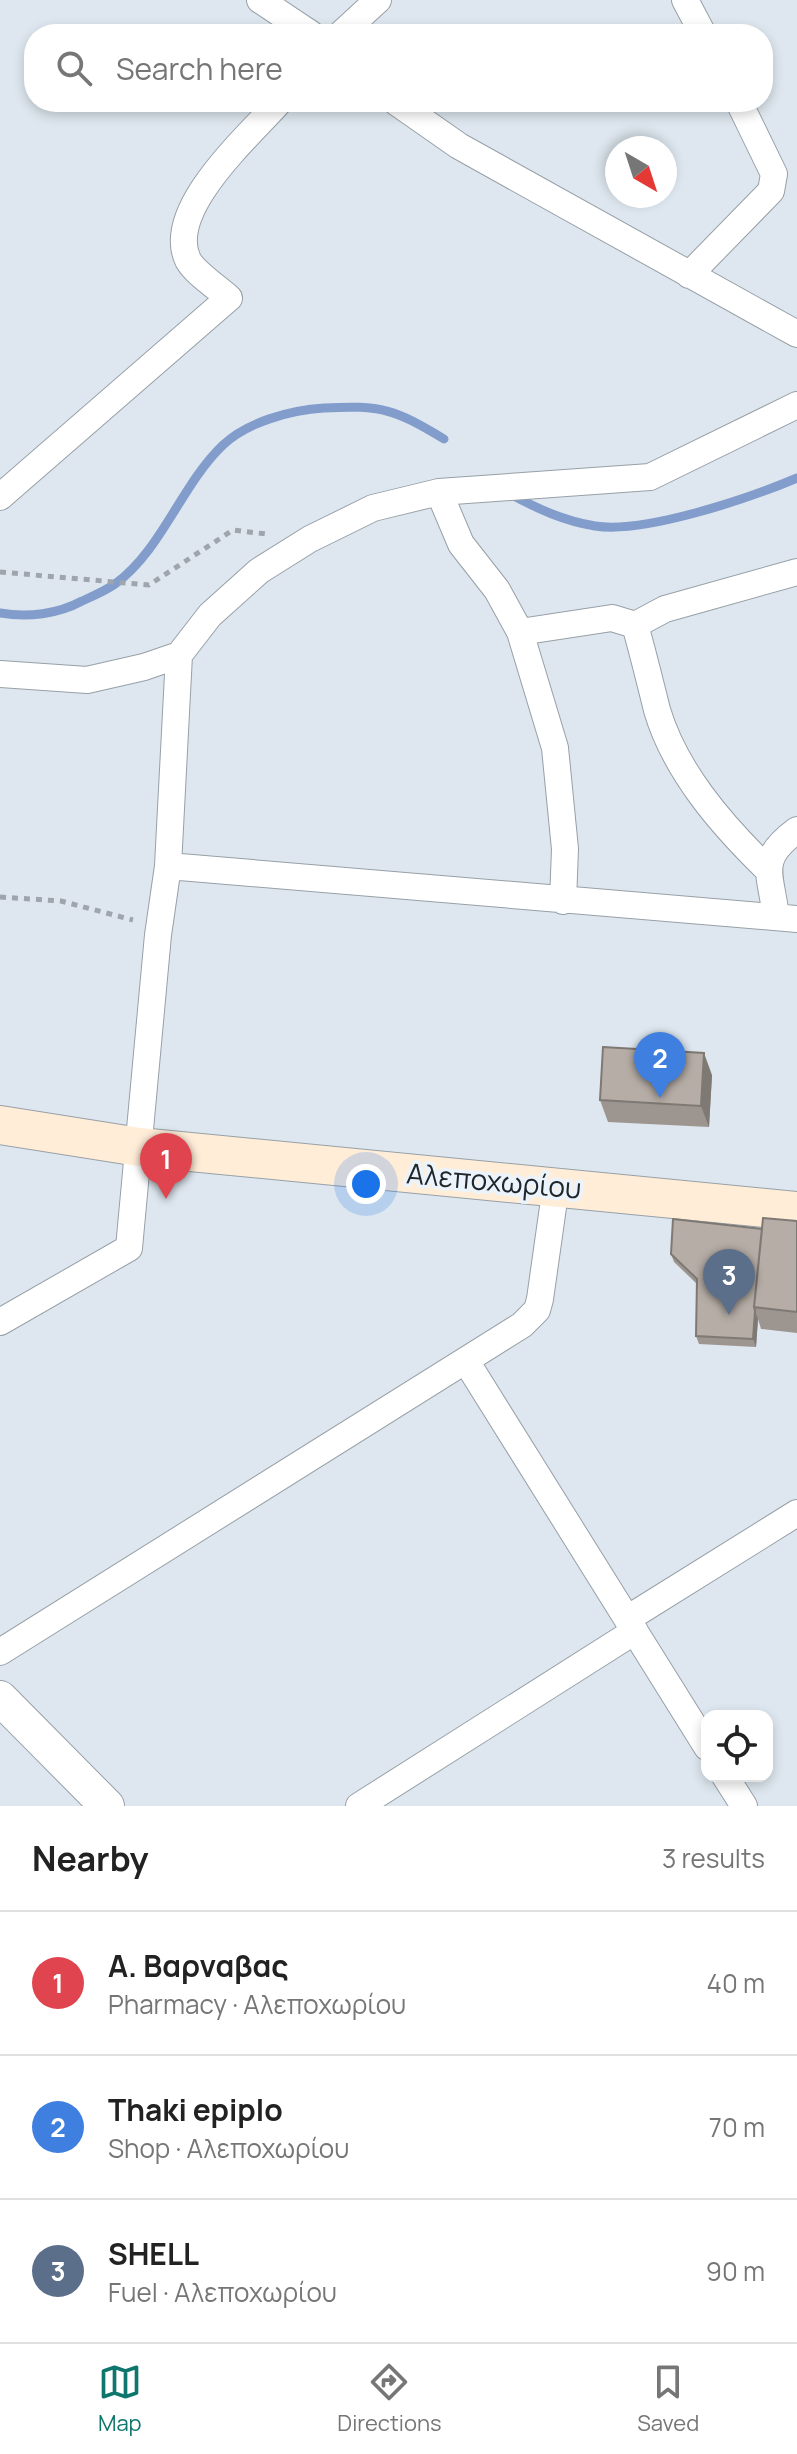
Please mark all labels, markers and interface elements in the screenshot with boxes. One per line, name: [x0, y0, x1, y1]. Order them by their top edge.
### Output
search box: [24, 24, 773, 112]
icon: search: [52, 46, 96, 90]
text: Search here: [116, 48, 283, 89]
north arrow: [605, 136, 677, 208]
pin: 2: [634, 1032, 686, 1098]
pin: 1: [140, 1133, 192, 1199]
street label: Αλεποχωρίου: [405, 1153, 583, 1207]
your location: [346, 1164, 386, 1204]
pin: 3: [703, 1249, 755, 1315]
map controls: [701, 1710, 773, 1782]
button: locate: [701, 1710, 773, 1782]
text: Nearby: [32, 1835, 148, 1881]
text: 3 results: [662, 1840, 765, 1876]
text: Α. Βαρναβας: [108, 1945, 289, 1986]
text: 1: [52, 1965, 64, 2001]
text: 40 m: [707, 1965, 765, 2001]
text: Pharmacy · Αλεποχωρίου: [108, 1986, 406, 2022]
text: Thaki epiplo: [108, 2089, 283, 2130]
text: 2: [50, 2109, 66, 2145]
text: 70 m: [709, 2109, 765, 2145]
text: Shop · Αλεποχωρίου: [108, 2130, 349, 2166]
text: SHELL: [108, 2233, 199, 2274]
text: 3: [50, 2253, 66, 2289]
text: 90 m: [706, 2253, 765, 2289]
text: Fuel · Αλεποχωρίου: [108, 2274, 337, 2310]
tab: Map: [98, 2360, 142, 2438]
tab: Directions: [337, 2360, 442, 2438]
tab: Saved: [637, 2360, 699, 2438]

